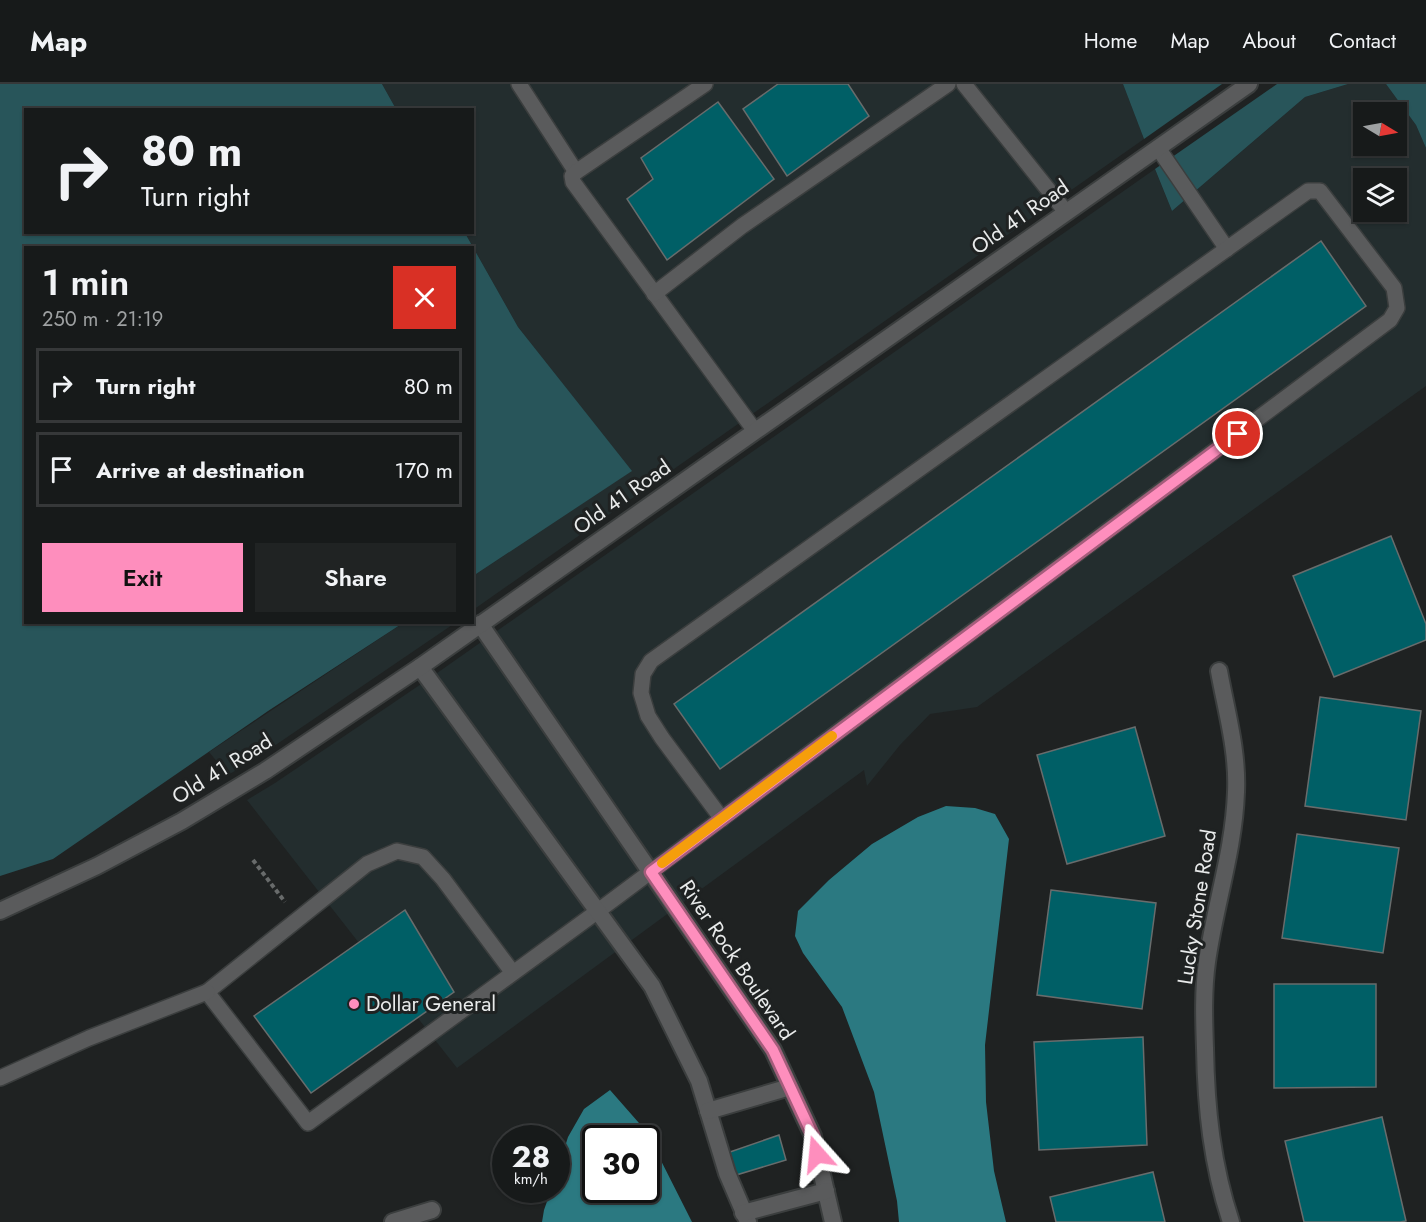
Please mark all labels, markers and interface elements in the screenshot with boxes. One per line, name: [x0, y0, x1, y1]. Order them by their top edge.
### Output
text: Map: [30, 21, 87, 62]
text: Home: [1084, 26, 1137, 56]
text: Map: [1170, 26, 1210, 56]
text: About: [1243, 26, 1296, 56]
text: Contact: [1329, 26, 1396, 56]
north arrow: [1353, 102, 1407, 156]
map controls: [1353, 102, 1407, 222]
text: 80 m: [141, 121, 242, 182]
icon: right: [42, 132, 120, 210]
button: layers: [1353, 168, 1407, 222]
street label: Old 41 Road: [965, 172, 1075, 262]
text: Turn right: [141, 177, 249, 216]
text: 1 min: [42, 256, 129, 308]
button: close: [393, 266, 456, 329]
text: 250 m · 21:19: [42, 305, 163, 334]
icon: right: [45, 369, 78, 402]
text: Turn right: [96, 370, 196, 402]
text: 80 m: [404, 370, 453, 402]
pin: [1212, 408, 1263, 459]
icon: arrive: [1221, 417, 1254, 450]
street label: Old 41 Road: [567, 452, 677, 542]
icon: arrive: [45, 453, 78, 486]
text: Arrive at destination: [96, 454, 305, 486]
text: 170 m: [395, 454, 453, 486]
button: Exit: [42, 543, 243, 612]
button: Share: [255, 543, 456, 612]
street label: Old 41 Road: [166, 726, 278, 812]
street label: Lucky Stone Road: [1170, 827, 1224, 987]
street label: River Rock Boulevard: [672, 874, 802, 1046]
place label: Dollar General: [366, 989, 496, 1019]
marker: Dollar General: [347, 997, 361, 1011]
position arrow: [785, 1122, 849, 1186]
speed limit sign: 30: [582, 1125, 660, 1203]
text: 28: [512, 1135, 550, 1178]
text: km/h: [514, 1168, 548, 1190]

